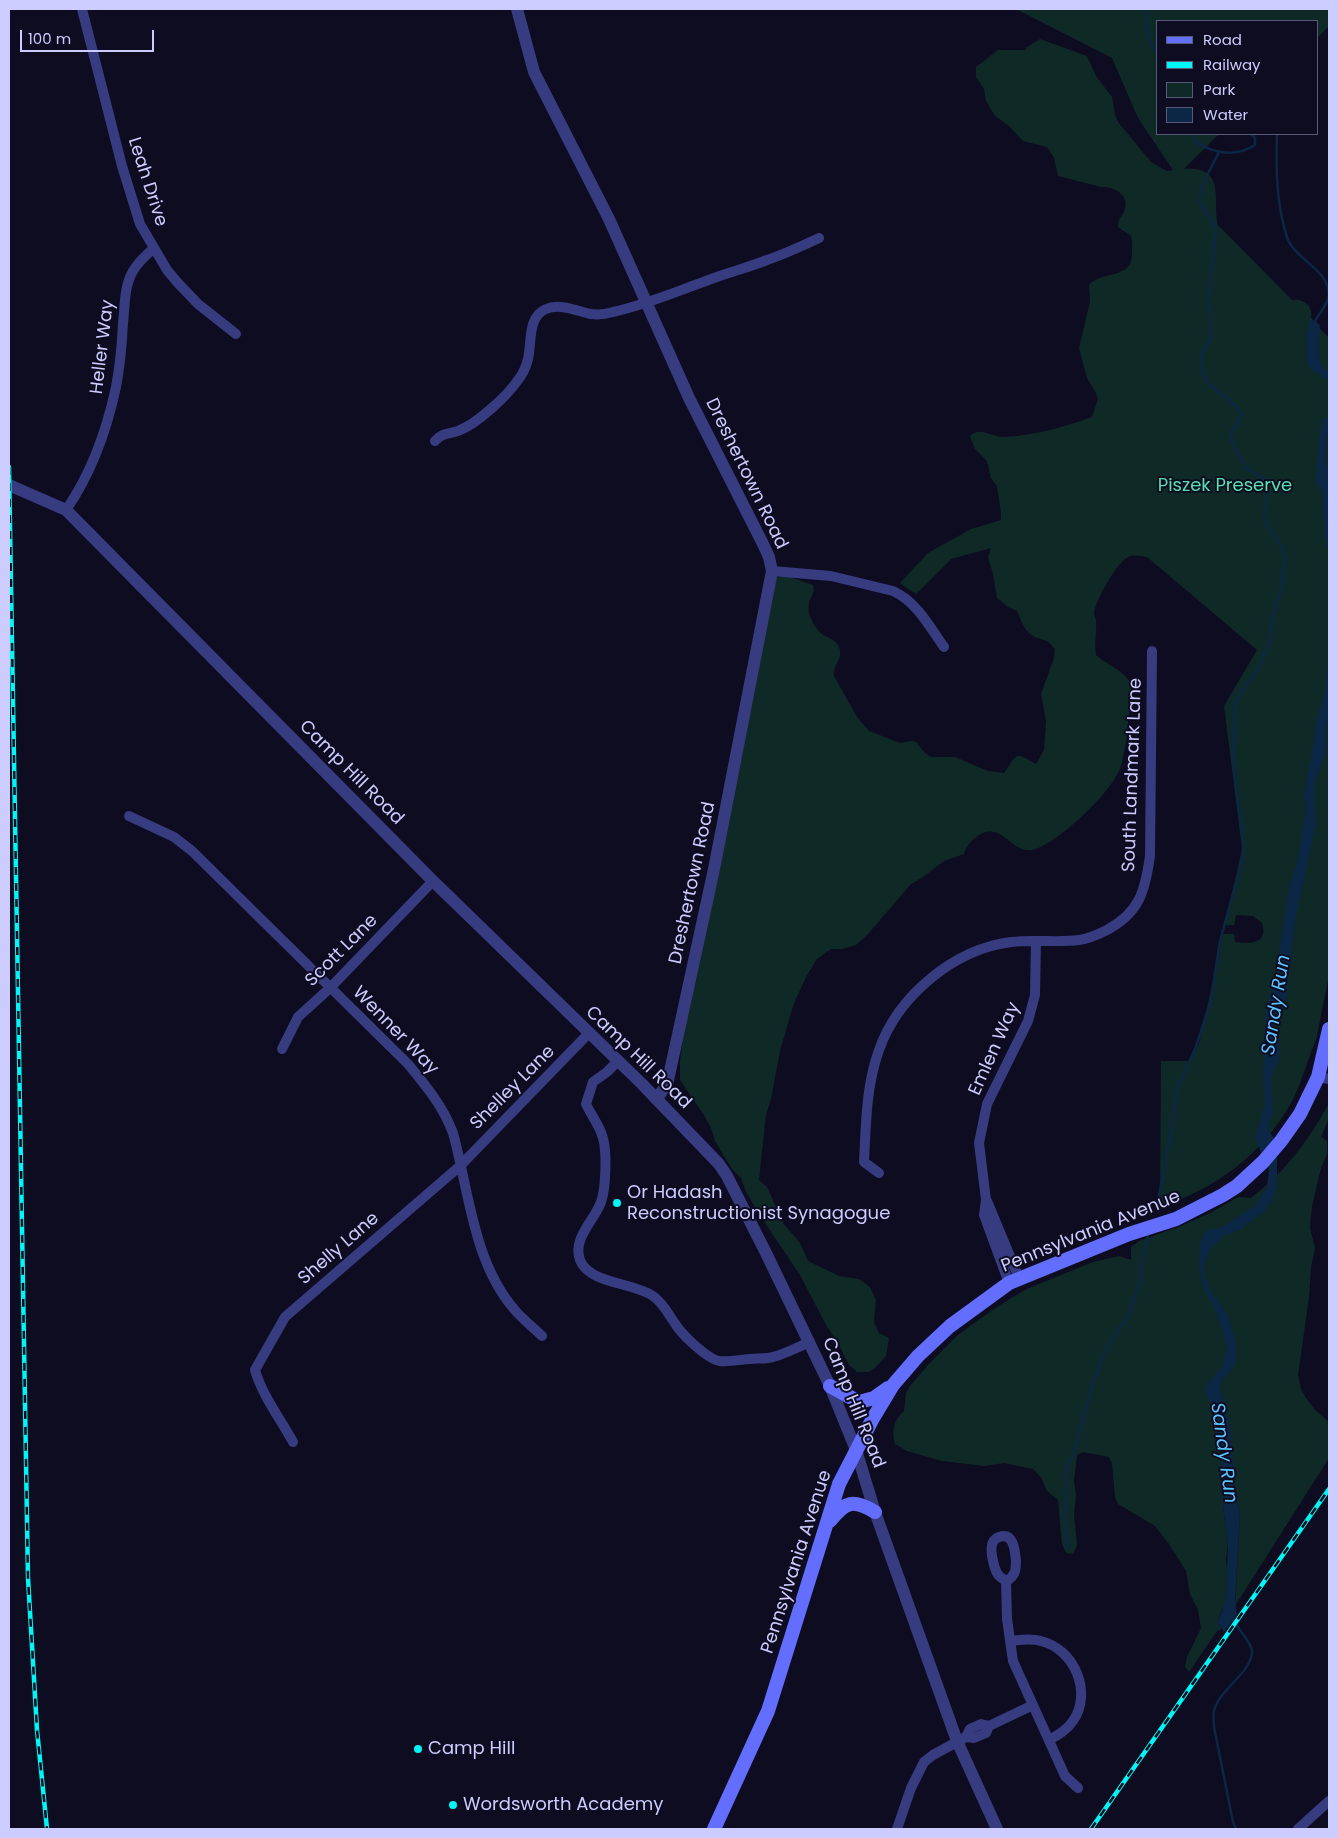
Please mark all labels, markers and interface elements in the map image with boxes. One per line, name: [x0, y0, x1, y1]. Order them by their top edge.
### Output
scale bar: [22, 20, 156, 52]
legend: [1156, 20, 1318, 135]
text: 100 m: [28, 28, 71, 49]
text: Road: [1203, 29, 1242, 50]
text: Railway: [1203, 54, 1261, 75]
text: Park: [1203, 79, 1235, 100]
text: Water: [1203, 104, 1248, 125]
street label: Leah Drive: [122, 135, 172, 229]
street label: Heller Way: [86, 299, 120, 395]
street label: Dreshertown Road: [700, 395, 792, 553]
park label: Piszek Preserve: [1158, 475, 1292, 497]
street label: South Landmark Lane: [1119, 678, 1147, 872]
street label: Camp Hill Road: [294, 716, 408, 830]
street label: Dreshertown Road: [665, 800, 721, 966]
street label: Scott Lane: [301, 910, 383, 992]
water label: Sandy Run: [1258, 953, 1296, 1057]
street label: Wenner Way: [348, 982, 442, 1080]
street label: Emlen Way: [965, 999, 1025, 1099]
street label: Camp Hill Road: [581, 1002, 695, 1114]
street label: Shelley Lane: [466, 1041, 560, 1135]
place label: Or Hadash Reconstructionist Synagogue: [627, 1182, 890, 1224]
street label: Pennsylvania Avenue: [998, 1186, 1184, 1278]
marker: Or Hadash Reconstructionist Synagogue: [611, 1197, 623, 1209]
street label: Shelly Lane: [294, 1208, 384, 1290]
street label: Camp Hill Road: [817, 1335, 889, 1471]
water label: Sandy Run: [1205, 1401, 1241, 1505]
street label: Pennsylvania Avenue: [757, 1468, 837, 1656]
place label: Camp Hill: [428, 1738, 515, 1760]
marker: Camp Hill: [412, 1743, 424, 1755]
place label: Wordsworth Academy: [463, 1794, 663, 1816]
marker: Wordsworth Academy: [447, 1799, 459, 1811]

